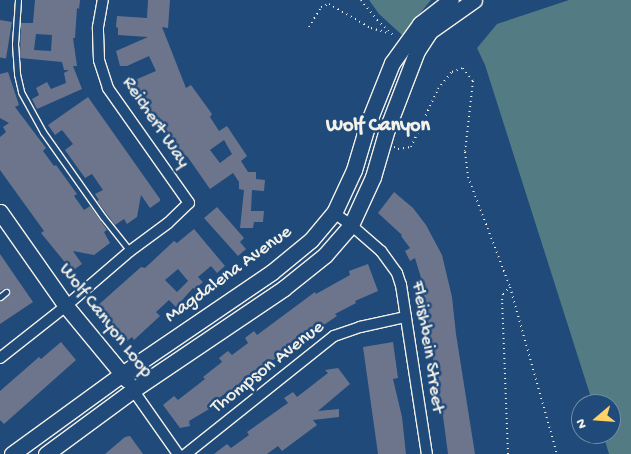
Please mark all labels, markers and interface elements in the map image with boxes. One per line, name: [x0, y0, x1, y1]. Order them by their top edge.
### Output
street label: Reichert Way: [116, 73, 194, 173]
district label: Wolf Canyon: [326, 114, 430, 138]
street label: Magdalena Avenue: [161, 221, 297, 329]
street label: Wolf Canyon Loop: [53, 259, 157, 383]
street label: Fleishbein Street: [405, 279, 449, 415]
street label: Thompson Avenue: [207, 317, 329, 419]
north arrow: [571, 394, 621, 444]
text: N: [573, 417, 592, 430]

